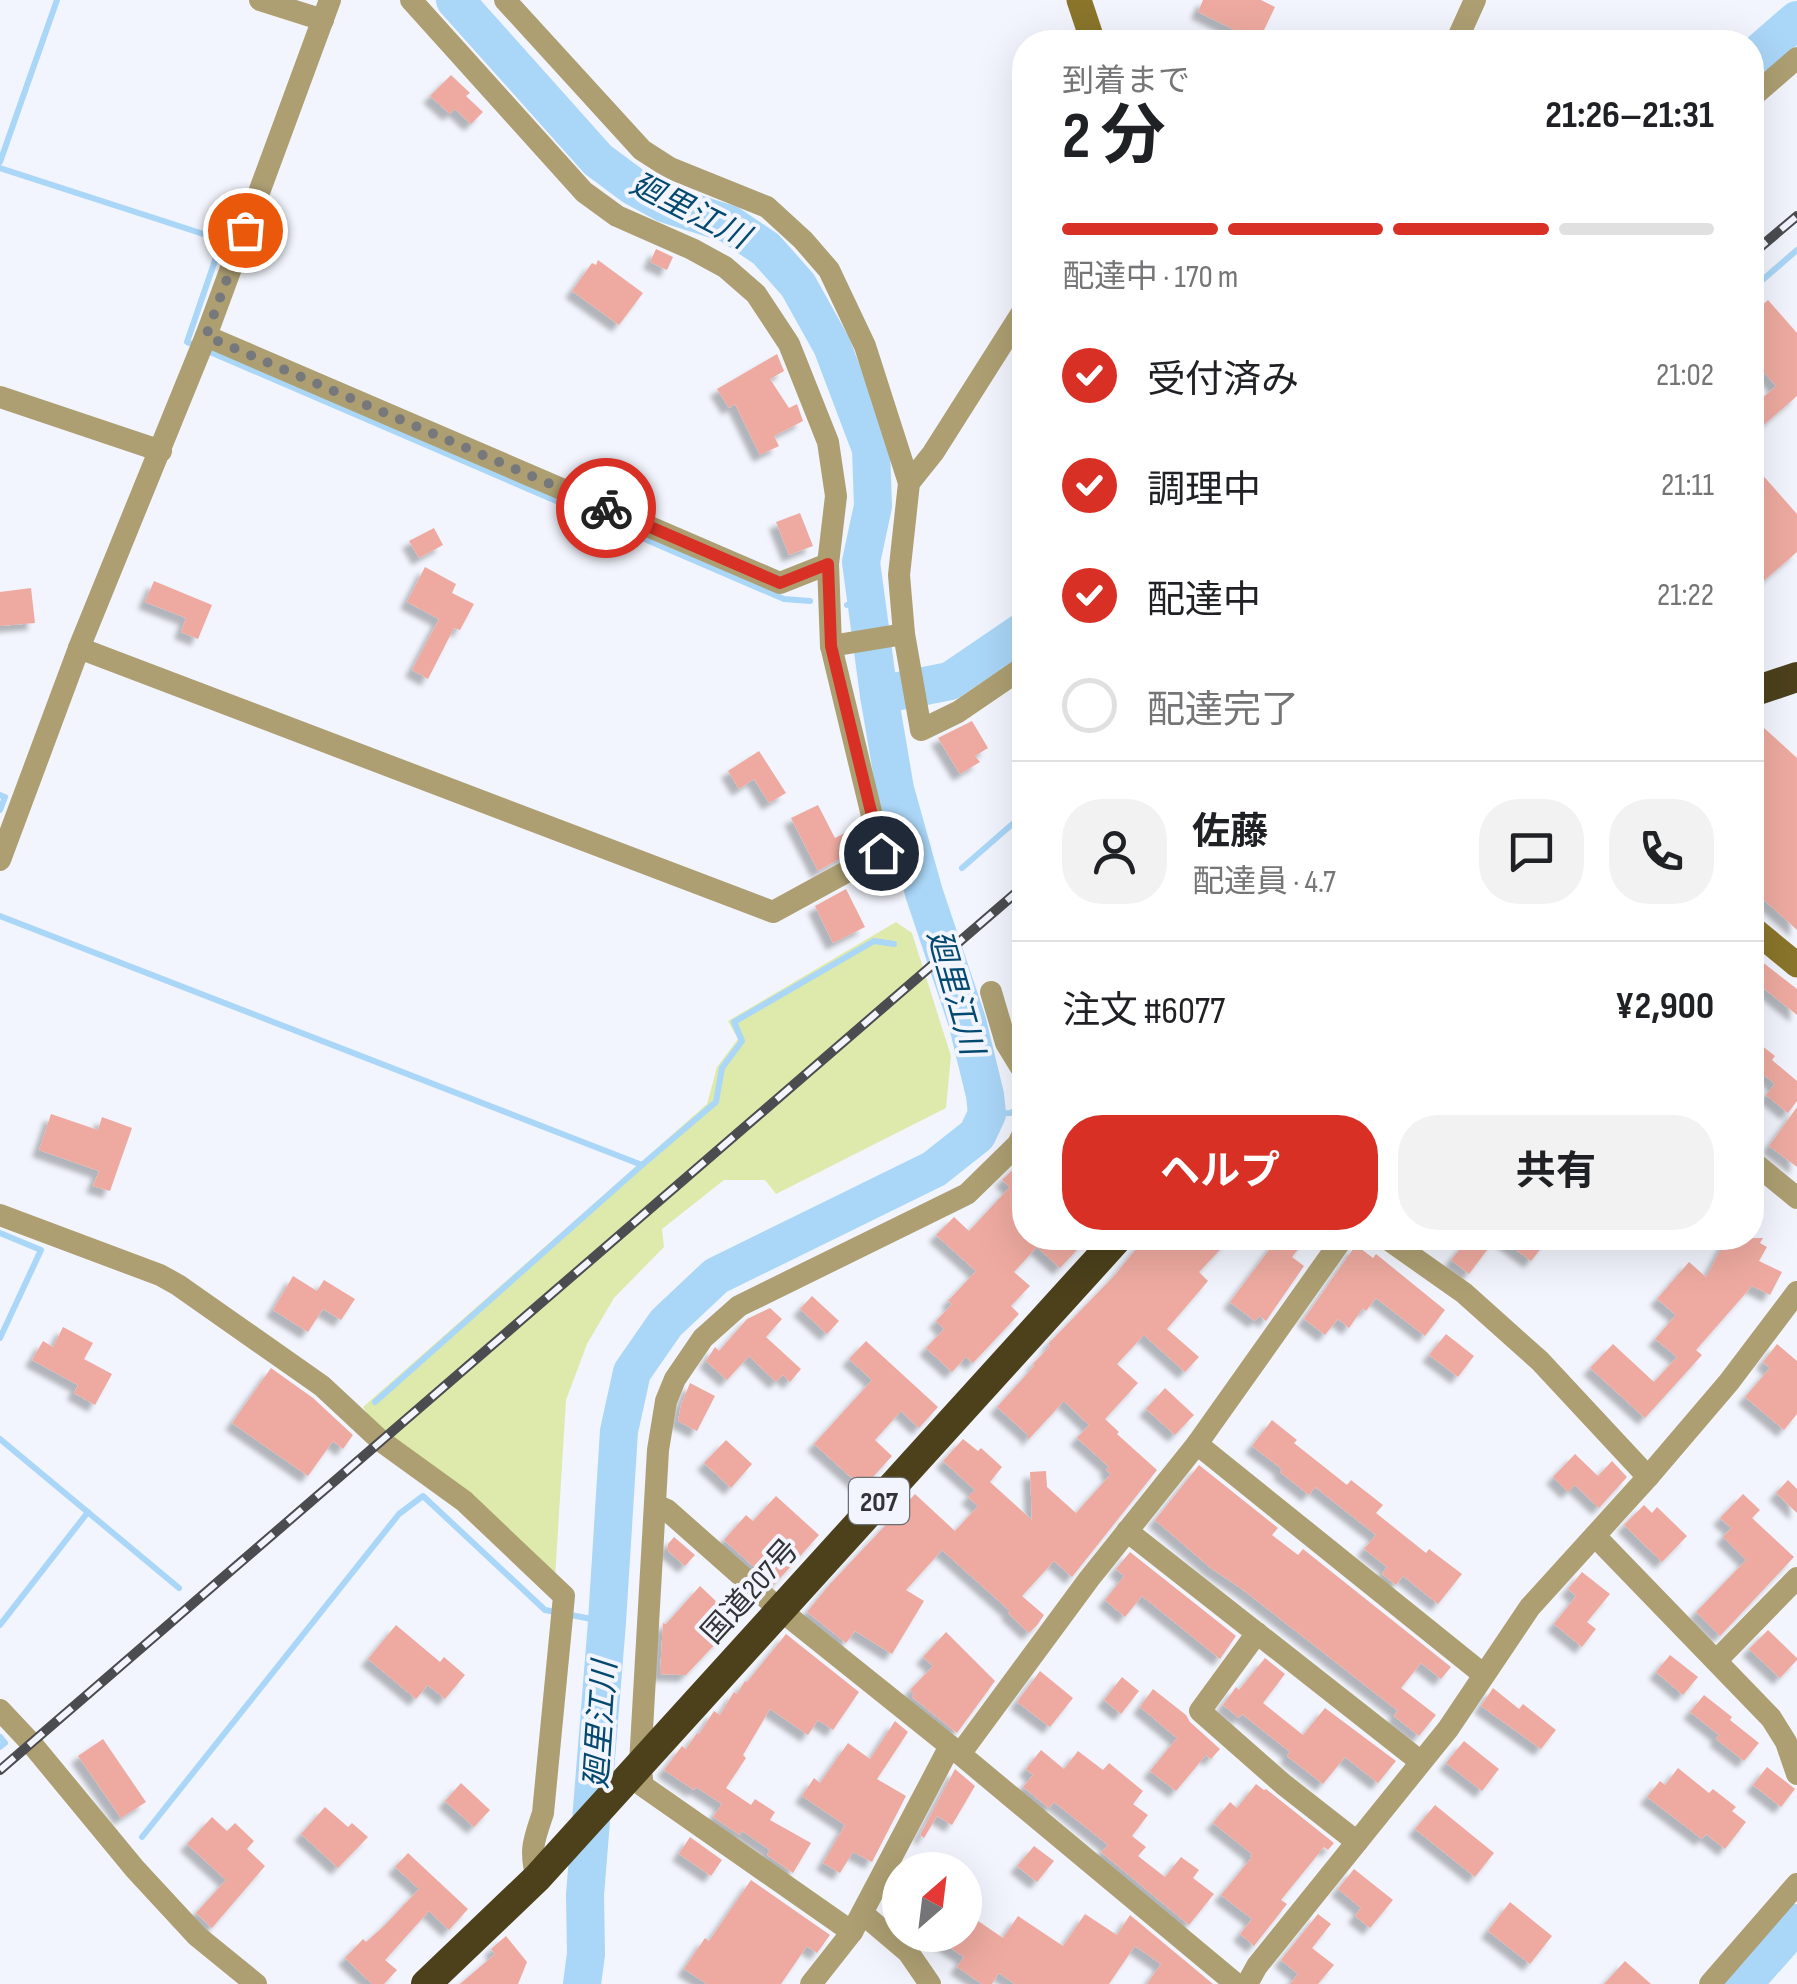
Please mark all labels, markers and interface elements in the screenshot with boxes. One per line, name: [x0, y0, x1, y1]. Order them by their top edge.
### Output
text: 到着まで: [1062, 62, 1190, 101]
text: 21:26–21:31: [1545, 93, 1714, 138]
text: 2 分: [1062, 99, 1166, 177]
water label: 廻里江川: [623, 165, 758, 259]
pin: [203, 188, 288, 273]
icon: bag: [218, 203, 273, 258]
text: 配達中 · 170 m: [1062, 258, 1238, 297]
icon: check: [1062, 348, 1117, 403]
text: 21:02: [1656, 356, 1714, 395]
text: 受付済み: [1147, 358, 1299, 403]
courier: [556, 458, 656, 558]
icon: check: [1062, 458, 1117, 513]
text: 21:11: [1661, 466, 1714, 505]
text: 調理中: [1147, 468, 1261, 513]
icon: bike: [579, 481, 634, 536]
icon: check: [1062, 568, 1117, 623]
text: 21:22: [1657, 576, 1714, 615]
text: 配達中: [1147, 578, 1261, 623]
text: 配達完了: [1147, 688, 1299, 733]
button: person: [1062, 799, 1167, 904]
button: chat: [1479, 799, 1584, 904]
button: phone: [1609, 799, 1714, 904]
text: 佐藤: [1192, 810, 1268, 855]
pin: [839, 811, 924, 896]
icon: home: [854, 826, 909, 881]
text: 配達員 · 4.7: [1192, 863, 1336, 902]
water label: 廻里江川: [918, 926, 992, 1062]
text: ¥2,900: [1615, 984, 1714, 1029]
text: 注文 #6077: [1062, 989, 1225, 1034]
button: ヘルプ: [1062, 1115, 1378, 1230]
button: 共有: [1398, 1115, 1714, 1230]
road number: 207: [849, 1478, 909, 1524]
street label: 国道207号: [695, 1532, 807, 1651]
water label: 廻里江川: [578, 1657, 626, 1790]
north arrow: [882, 1852, 982, 1952]
map controls: [882, 1852, 982, 1952]

